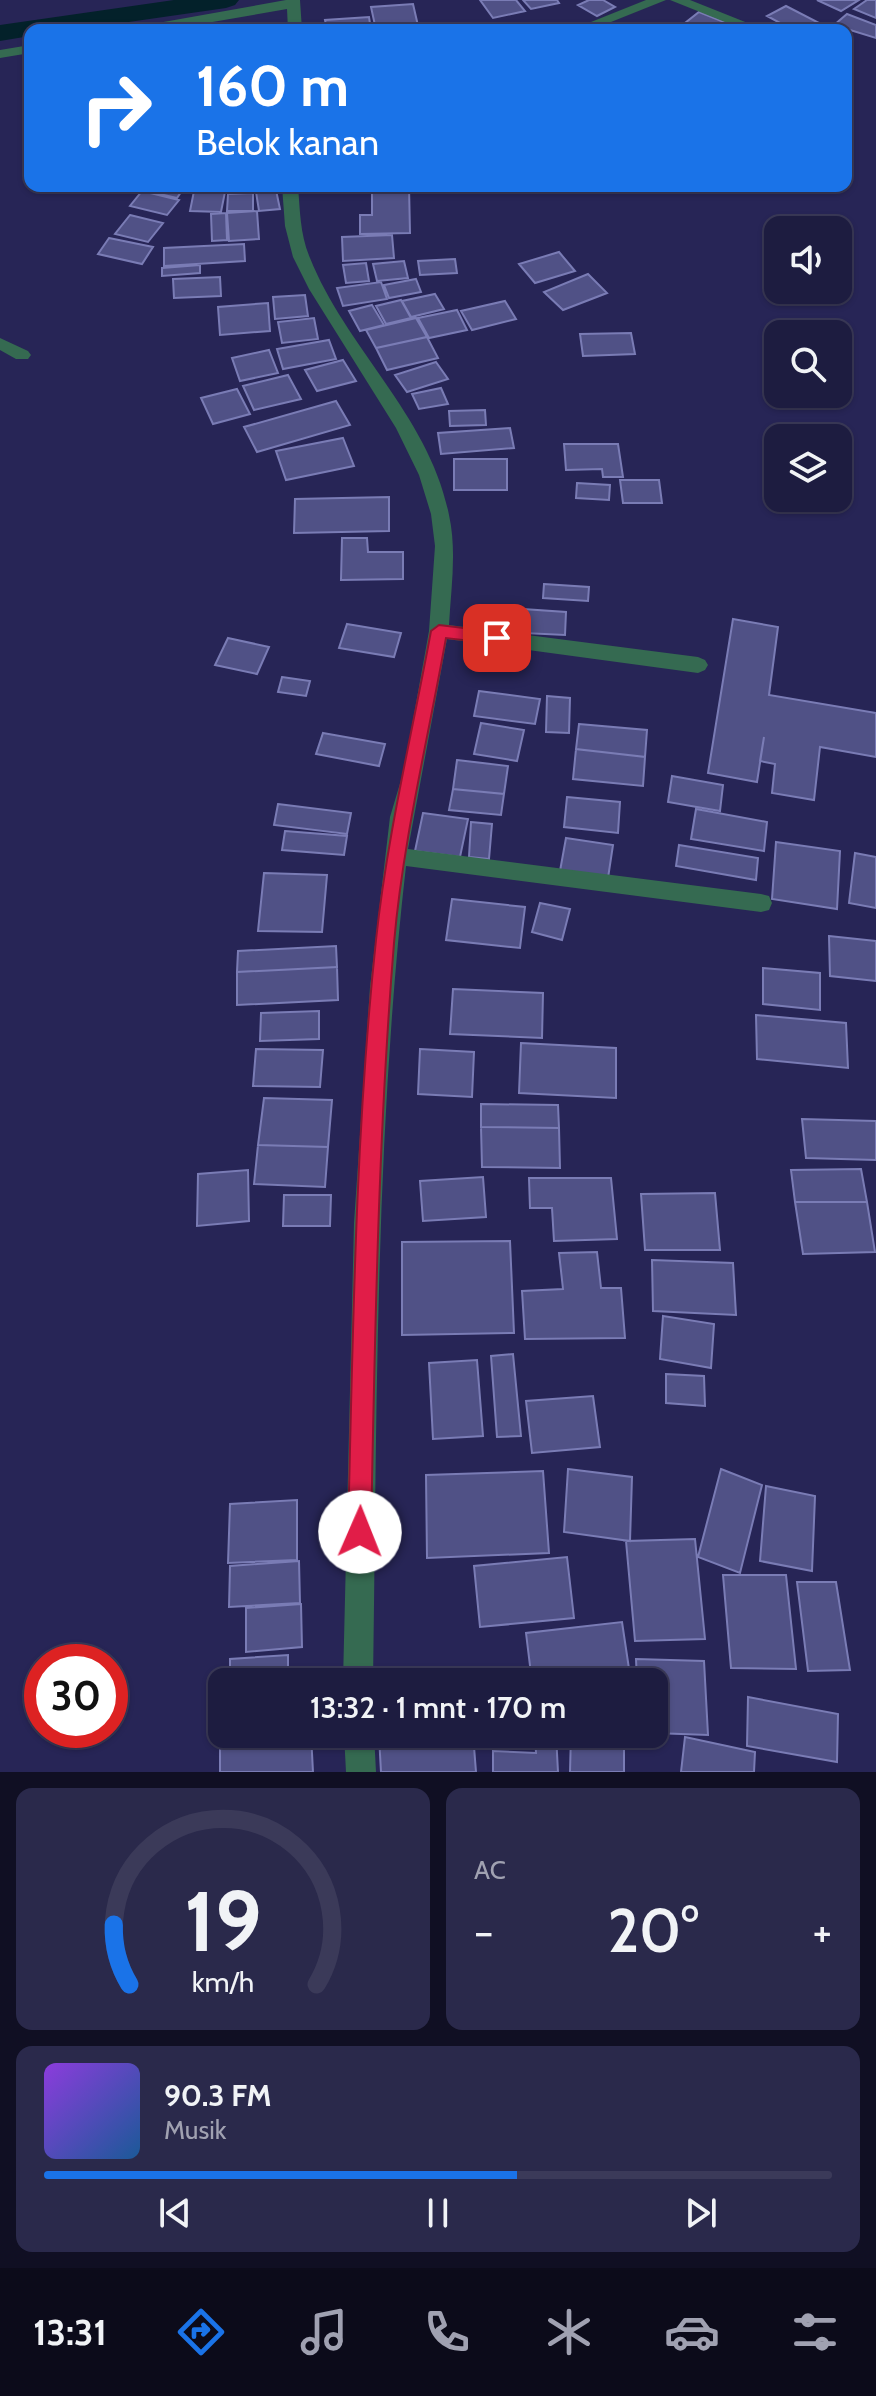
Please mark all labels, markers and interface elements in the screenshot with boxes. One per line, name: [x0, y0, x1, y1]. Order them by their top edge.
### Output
text: 160 m: [196, 52, 349, 120]
icon: right: [64, 56, 168, 160]
text: Belok kanan: [196, 120, 379, 164]
map controls: [764, 216, 852, 512]
button: sound: [764, 216, 852, 304]
button: search: [764, 320, 852, 408]
button: layers: [764, 424, 852, 512]
pin: [463, 604, 531, 672]
icon: arrive: [475, 616, 519, 660]
position arrow: [318, 1490, 402, 1574]
speed limit sign: 30: [24, 1644, 128, 1748]
text: 13:32 · 1 mnt · 170 m: [310, 1689, 566, 1726]
text: AC: [474, 1854, 506, 1886]
text: 19: [184, 1871, 262, 1972]
text: 20°: [607, 1894, 699, 1967]
text: −: [474, 1905, 493, 1958]
text: +: [813, 1905, 832, 1958]
text: km/h: [192, 1964, 254, 1999]
text: 90.3 FM: [164, 2077, 272, 2114]
text: Musik: [164, 2114, 226, 2146]
icon: previous: [153, 2191, 197, 2235]
icon: pause: [416, 2191, 460, 2235]
icon: next: [679, 2191, 723, 2235]
icon: directions: [173, 2304, 229, 2360]
icon: music: [296, 2304, 352, 2360]
icon: phone: [419, 2304, 475, 2360]
icon: climate: [541, 2304, 597, 2360]
icon: car: [664, 2304, 720, 2360]
icon: filters: [787, 2304, 843, 2360]
text: 13:31: [33, 2310, 107, 2354]

